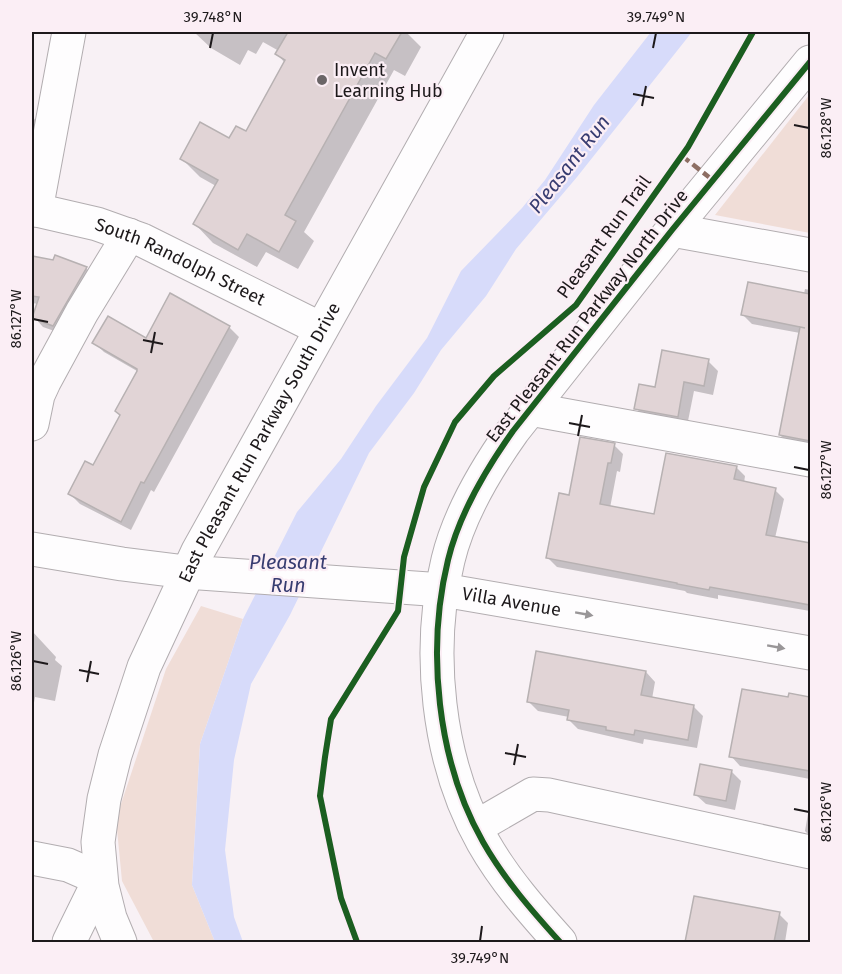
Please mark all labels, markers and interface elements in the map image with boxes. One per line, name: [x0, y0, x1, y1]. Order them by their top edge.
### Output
text: 39.748°N: [183, 8, 243, 26]
text: 39.749°N: [627, 8, 685, 26]
place label: Invent Learning Hub: [334, 59, 443, 102]
marker: Invent Learning Hub: [315, 73, 329, 87]
text: 86.128°W: [817, 97, 835, 158]
water label: Pleasant Run: [523, 110, 615, 218]
street label: Pleasant Run Trail: [552, 171, 656, 303]
street label: East Pleasant Run Parkway North Drive: [481, 185, 693, 447]
street label: South Randolph Street: [92, 213, 269, 311]
text: 86.127°W: [7, 289, 25, 349]
street label: East Pleasant Run Parkway South Drive: [173, 300, 345, 586]
text: 86.127°W: [817, 440, 835, 500]
water label: Pleasant Run: [249, 550, 327, 597]
street label: Villa Avenue: [461, 582, 563, 621]
one-way arrow: [574, 609, 593, 618]
text: 86.126°W: [7, 630, 25, 691]
one-way arrow: [767, 643, 786, 652]
text: 86.126°W: [817, 781, 835, 842]
text: 39.749°N: [451, 949, 509, 967]

